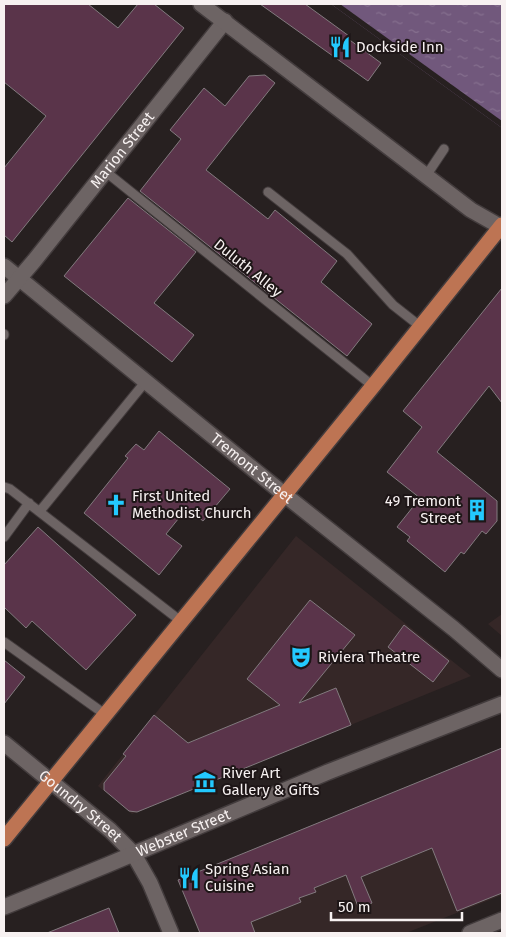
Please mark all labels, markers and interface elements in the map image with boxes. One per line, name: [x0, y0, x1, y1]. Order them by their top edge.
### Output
restaurant icon: Dockside Inn: [327, 34, 353, 60]
place label: Dockside Inn: [356, 38, 444, 56]
street label: Marion Street: [87, 108, 158, 192]
street label: Duluth Alley: [210, 235, 286, 301]
street label: Tremont Street: [207, 429, 297, 508]
place label: First United Methodist Church: [132, 487, 251, 522]
church icon: First United Methodist Church: [103, 492, 129, 518]
place label: 49 Tremont Street: [385, 492, 462, 527]
building icon: 49 Tremont Street: [464, 497, 490, 523]
theatre icon: Riviera Theatre: [288, 644, 314, 670]
place label: Riviera Theatre: [318, 648, 420, 666]
place label: River Art Gallery & Gifts: [222, 764, 320, 799]
street label: Goundry Street: [35, 766, 126, 846]
museum icon: River Art Gallery & Gifts: [192, 769, 218, 795]
street label: Webster Street: [134, 805, 234, 861]
place label: Spring Asian Cuisine: [205, 860, 289, 895]
restaurant icon: Spring Asian Cuisine: [176, 865, 202, 891]
scale bar: [331, 890, 462, 922]
text: 50 m: [338, 898, 371, 916]

